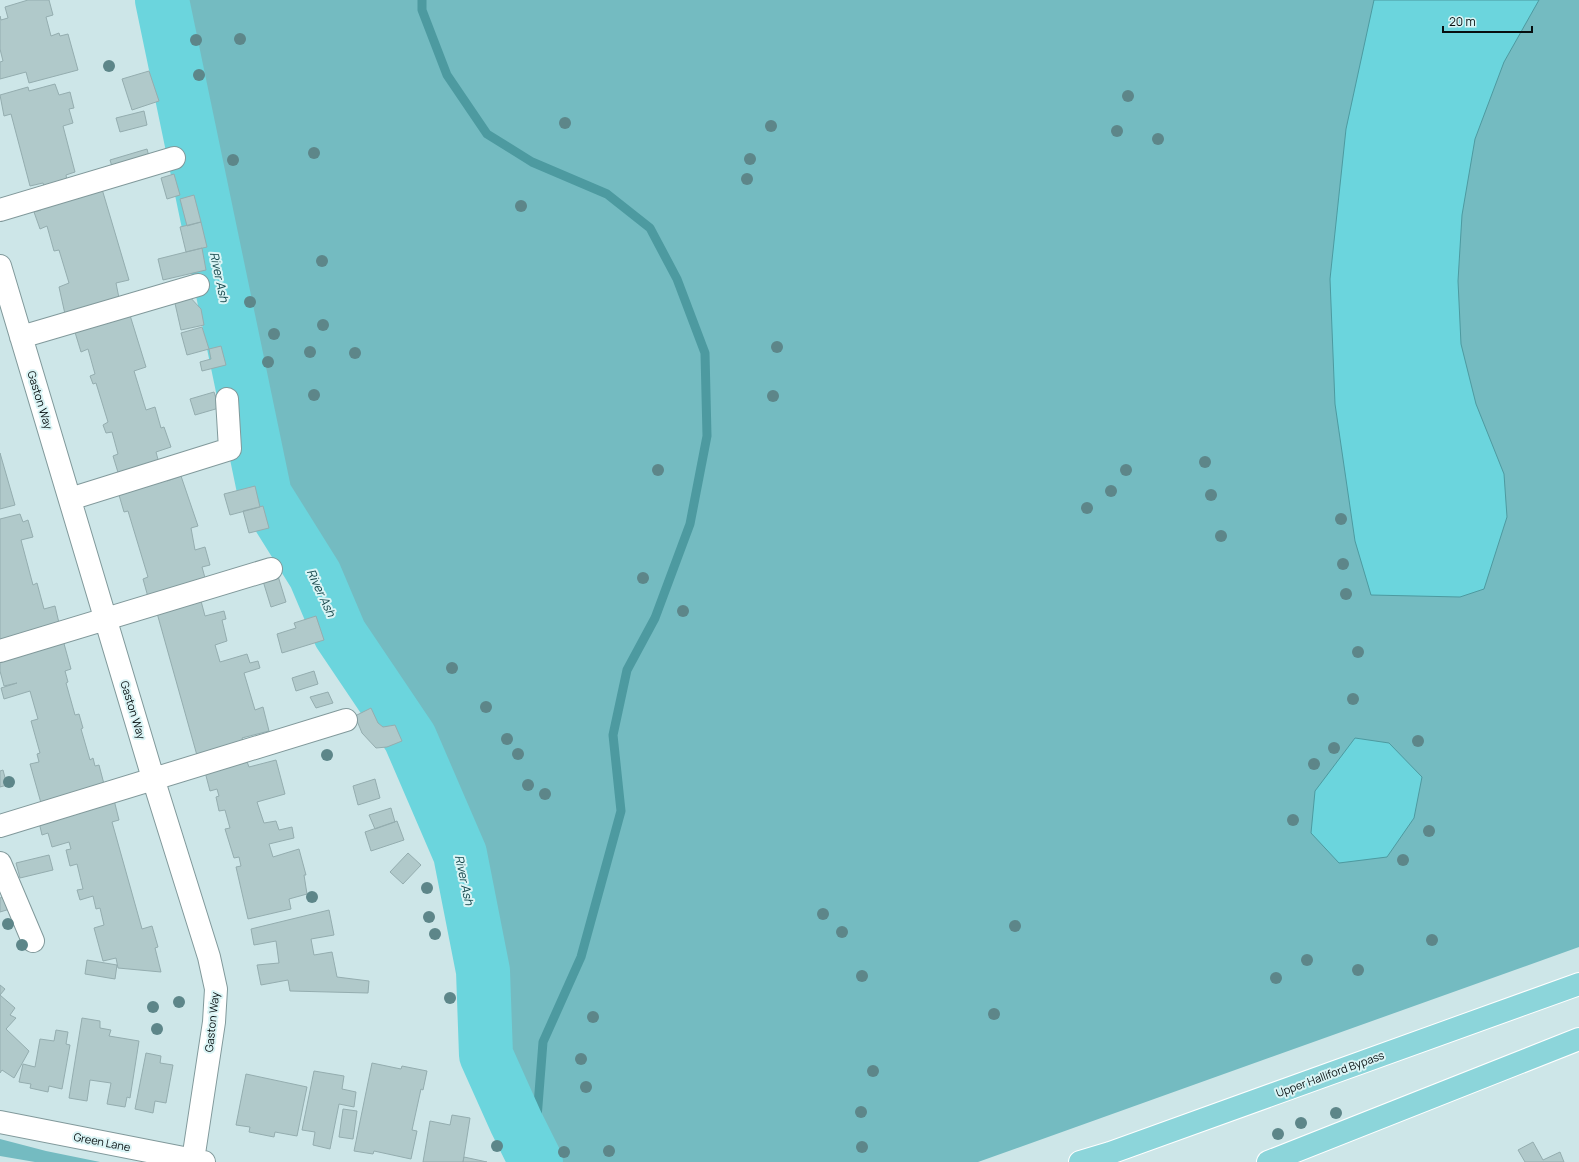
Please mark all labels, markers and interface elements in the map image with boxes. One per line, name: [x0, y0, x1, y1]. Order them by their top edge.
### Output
scale bar: [1443, 8, 1532, 34]
text: 20 m: [1449, 13, 1476, 30]
water label: River Ash: [206, 250, 233, 304]
street label: Gaston Way: [24, 369, 57, 431]
water label: River Ash: [303, 566, 340, 620]
street label: Gaston Way: [117, 679, 150, 741]
water label: River Ash: [451, 853, 478, 907]
street label: Gaston Way: [201, 991, 222, 1053]
street label: Upper Halliford Bypass: [1274, 1047, 1386, 1100]
street label: Green Lane: [72, 1129, 132, 1154]

